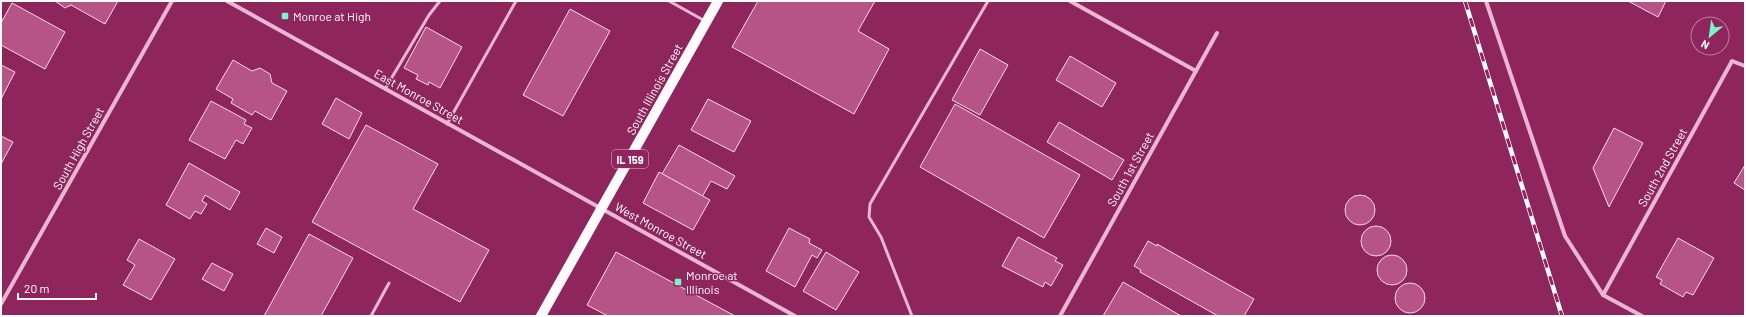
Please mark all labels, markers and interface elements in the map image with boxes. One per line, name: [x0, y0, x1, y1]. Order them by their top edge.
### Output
place label: Monroe at High: [293, 9, 371, 23]
marker: Monroe at High: [280, 11, 290, 21]
north arrow: [1690, 16, 1730, 56]
text: N: [1699, 38, 1711, 53]
street label: South Illinois Street: [623, 41, 685, 137]
street label: East Monroe Street: [372, 66, 466, 126]
street label: South High Street: [50, 104, 106, 192]
street label: South 2nd Street: [1635, 125, 1689, 209]
street label: South 1st Street: [1104, 129, 1156, 209]
road number: IL 159: [612, 150, 648, 168]
street label: West Monroe Street: [613, 199, 709, 261]
place label: Monroe at Illinois: [686, 268, 738, 296]
scale bar: [18, 275, 96, 301]
marker: Monroe at Illinois: [673, 277, 683, 287]
text: 20 m: [24, 281, 50, 295]

